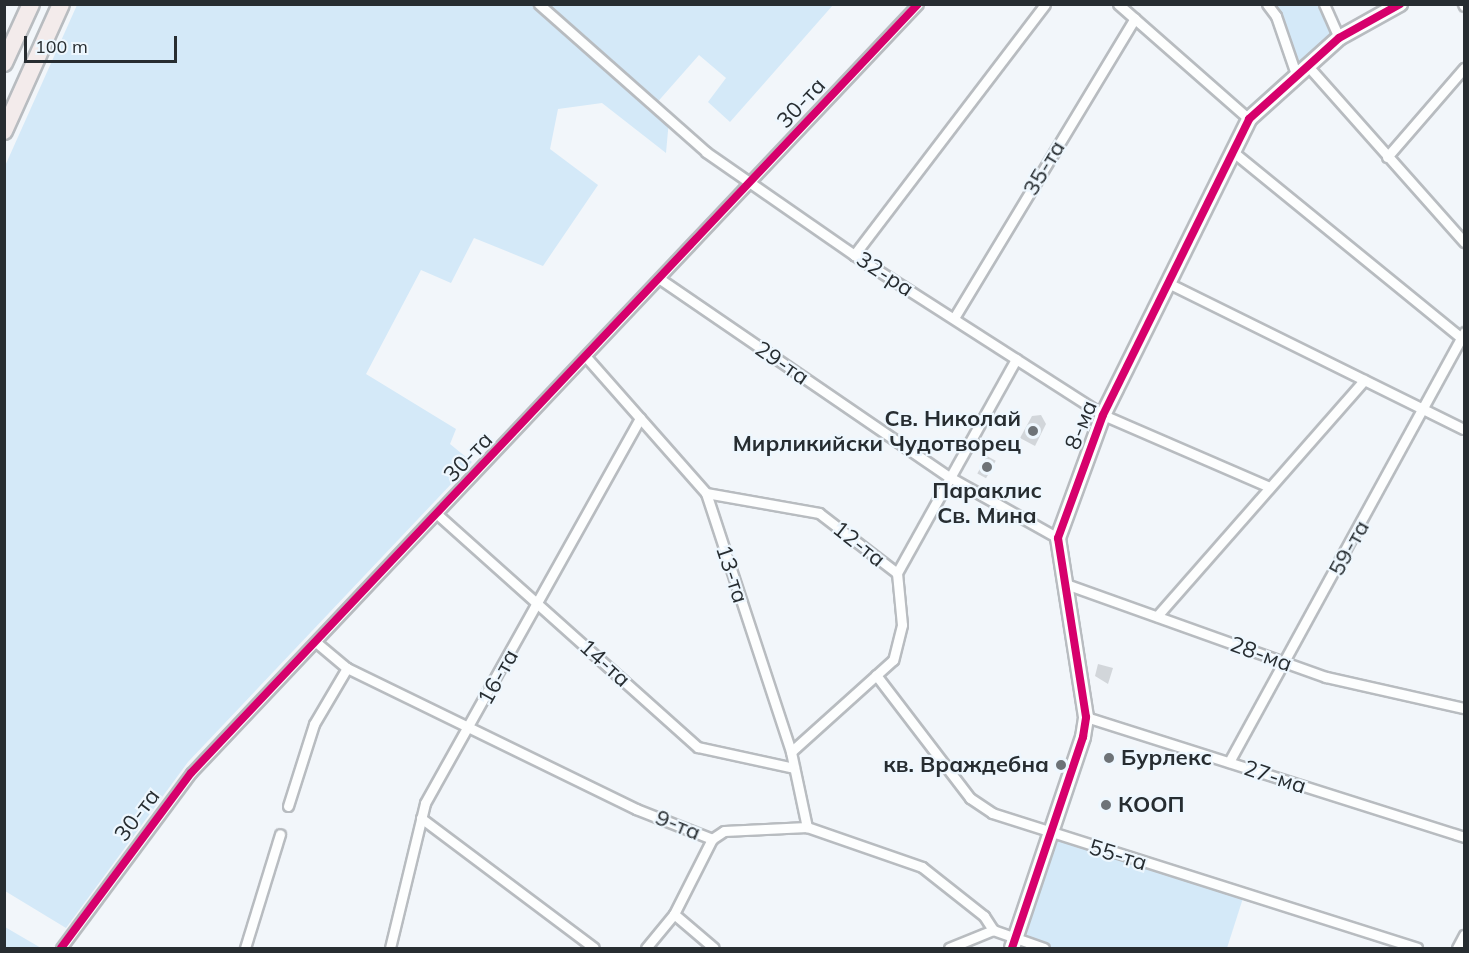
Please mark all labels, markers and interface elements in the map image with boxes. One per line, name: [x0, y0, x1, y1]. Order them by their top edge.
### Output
scale bar: [27, 24, 180, 62]
text: 100 m: [35, 35, 88, 58]
street label: 30-та: [771, 72, 831, 134]
street label: 35-та: [1017, 136, 1071, 200]
street label: 32-ра: [852, 246, 918, 302]
street label: 29-та: [750, 335, 814, 391]
street label: 8-ма: [1059, 396, 1103, 454]
place label: Св. Николай Мирликийски Чудотворец: [733, 405, 1021, 457]
marker: Св. Николай Мирликийски Чудотворец: [1026, 424, 1040, 438]
street label: 30-та: [438, 427, 498, 487]
marker: Параклис Св. Мина: [980, 460, 994, 474]
place label: Параклис Св. Мина: [932, 477, 1042, 528]
street label: 12-та: [828, 515, 890, 573]
street label: 59-та: [1323, 516, 1375, 580]
street label: 13-та: [710, 542, 754, 606]
street label: 28-ма: [1226, 631, 1296, 677]
street label: 14-та: [574, 633, 636, 693]
street label: 16-та: [472, 645, 524, 709]
place label: Бурлекс: [1121, 745, 1212, 771]
marker: Бурлекс: [1102, 751, 1116, 765]
place label: кв. Враждебна: [883, 752, 1049, 778]
street label: 27-ма: [1240, 755, 1310, 799]
marker: кв. Враждебна: [1054, 758, 1068, 772]
street label: 30-та: [109, 783, 165, 847]
place label: КООП: [1118, 792, 1185, 818]
marker: КООП: [1099, 798, 1113, 812]
street label: 9-та: [652, 804, 704, 846]
street label: 55-та: [1086, 834, 1150, 876]

